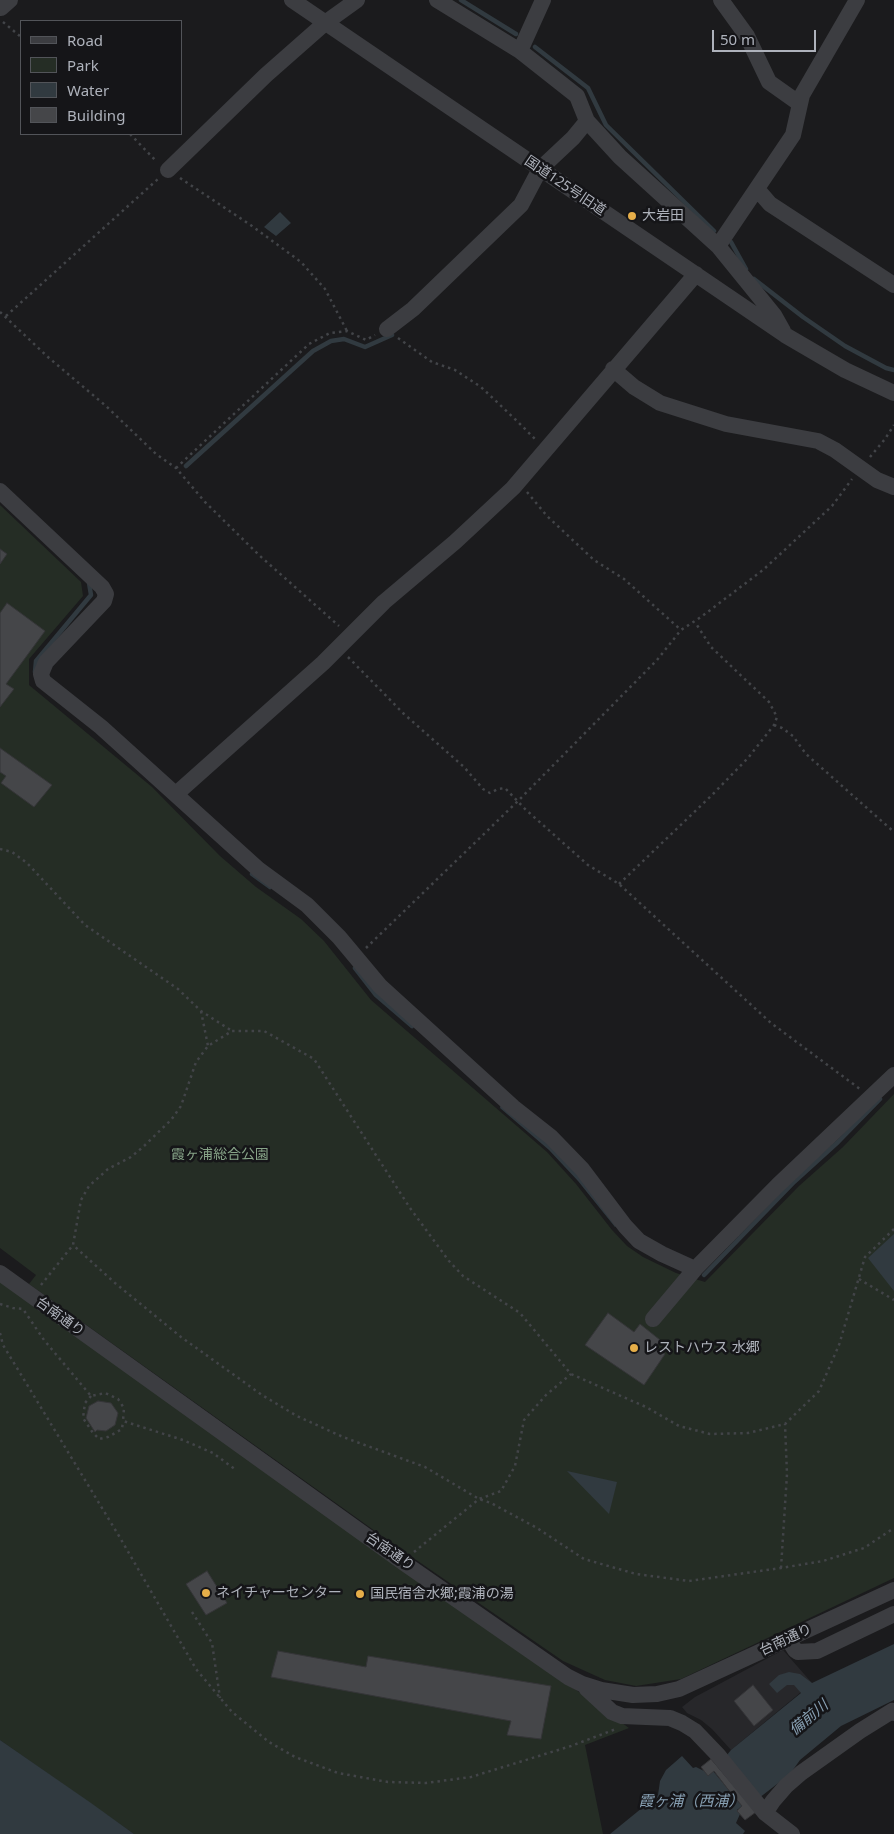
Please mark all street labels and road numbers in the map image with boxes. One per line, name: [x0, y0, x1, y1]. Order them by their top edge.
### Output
street label: 国道125号旧道: [521, 153, 609, 219]
street label: 台南通り: [32, 1294, 88, 1340]
street label: 台南通り: [362, 1529, 418, 1575]
street label: 台南通り: [757, 1621, 815, 1659]

